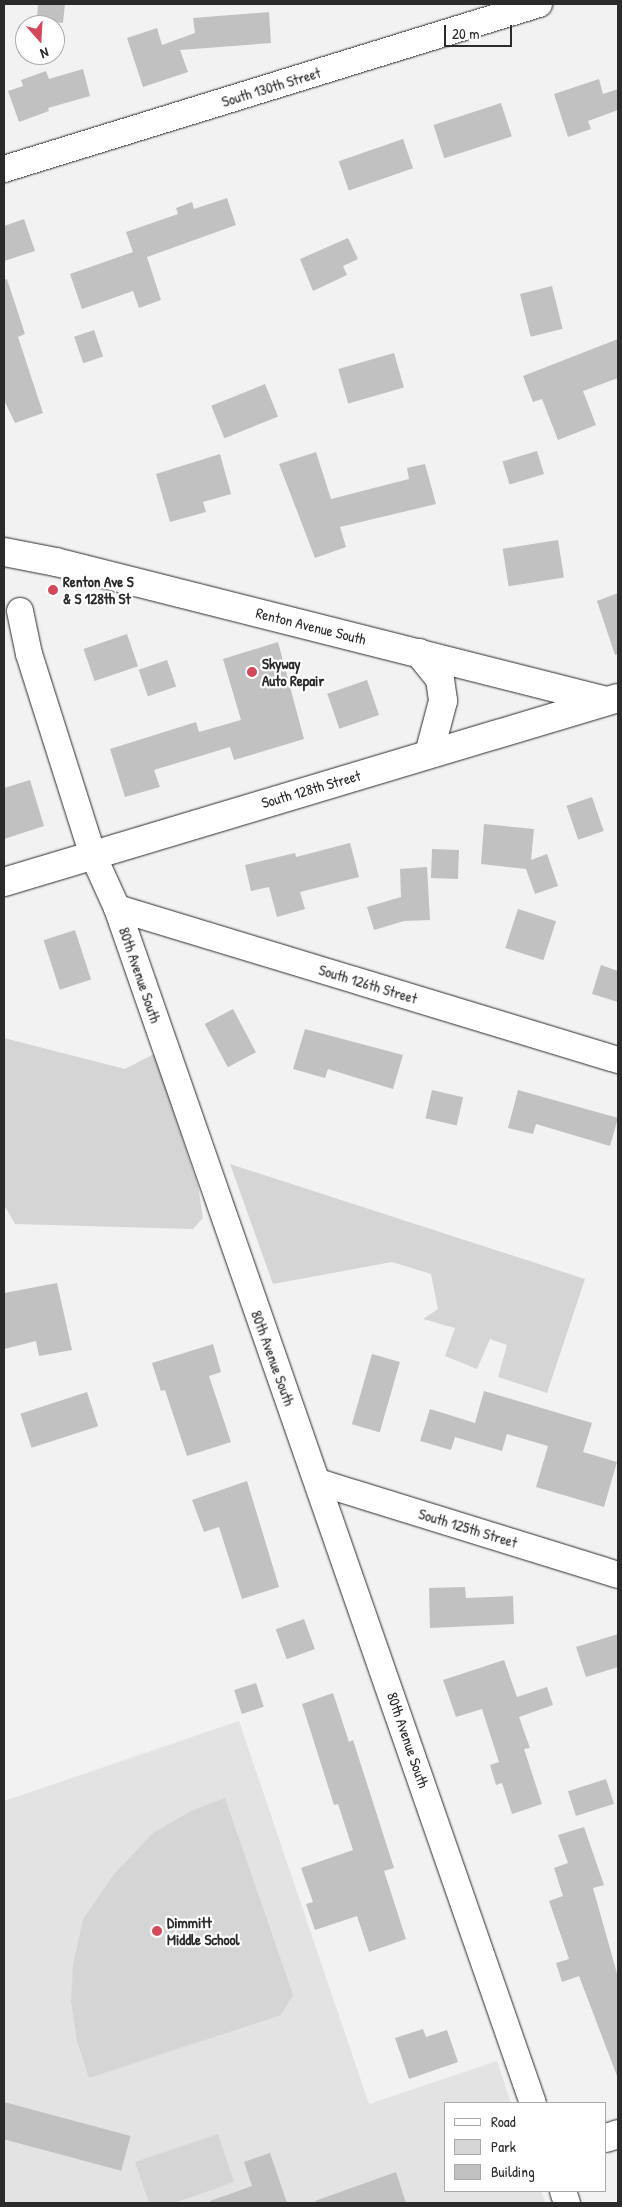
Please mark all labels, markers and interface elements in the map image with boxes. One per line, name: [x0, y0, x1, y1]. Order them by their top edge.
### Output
north arrow: [15, 15, 65, 65]
scale bar: [447, 15, 514, 47]
text: 20 m: [452, 23, 479, 44]
text: N: [38, 44, 51, 64]
street label: South 130th Street: [219, 63, 323, 111]
place label: Renton Ave S & S 128th St: [63, 572, 134, 607]
marker: Renton Ave S & S 128th St: [47, 584, 59, 596]
street label: Renton Avenue South: [254, 604, 368, 648]
place label: Skyway Auto Repair: [262, 654, 324, 689]
marker: Skyway Auto Repair: [246, 666, 258, 678]
street label: South 128th Street: [259, 766, 363, 812]
street label: 80th Avenue South: [115, 925, 165, 1025]
street label: South 126th Street: [317, 960, 419, 1008]
street label: 80th Avenue South: [247, 1308, 299, 1408]
street label: South 125th Street: [416, 1504, 520, 1552]
street label: 80th Avenue South: [383, 1690, 433, 1790]
place label: Dimmitt Middle School: [167, 1913, 239, 1948]
marker: Dimmitt Middle School: [151, 1925, 163, 1937]
legend: [444, 2102, 607, 2192]
text: Road: [491, 2111, 516, 2132]
text: Park: [491, 2136, 516, 2157]
text: Building: [491, 2161, 535, 2182]

